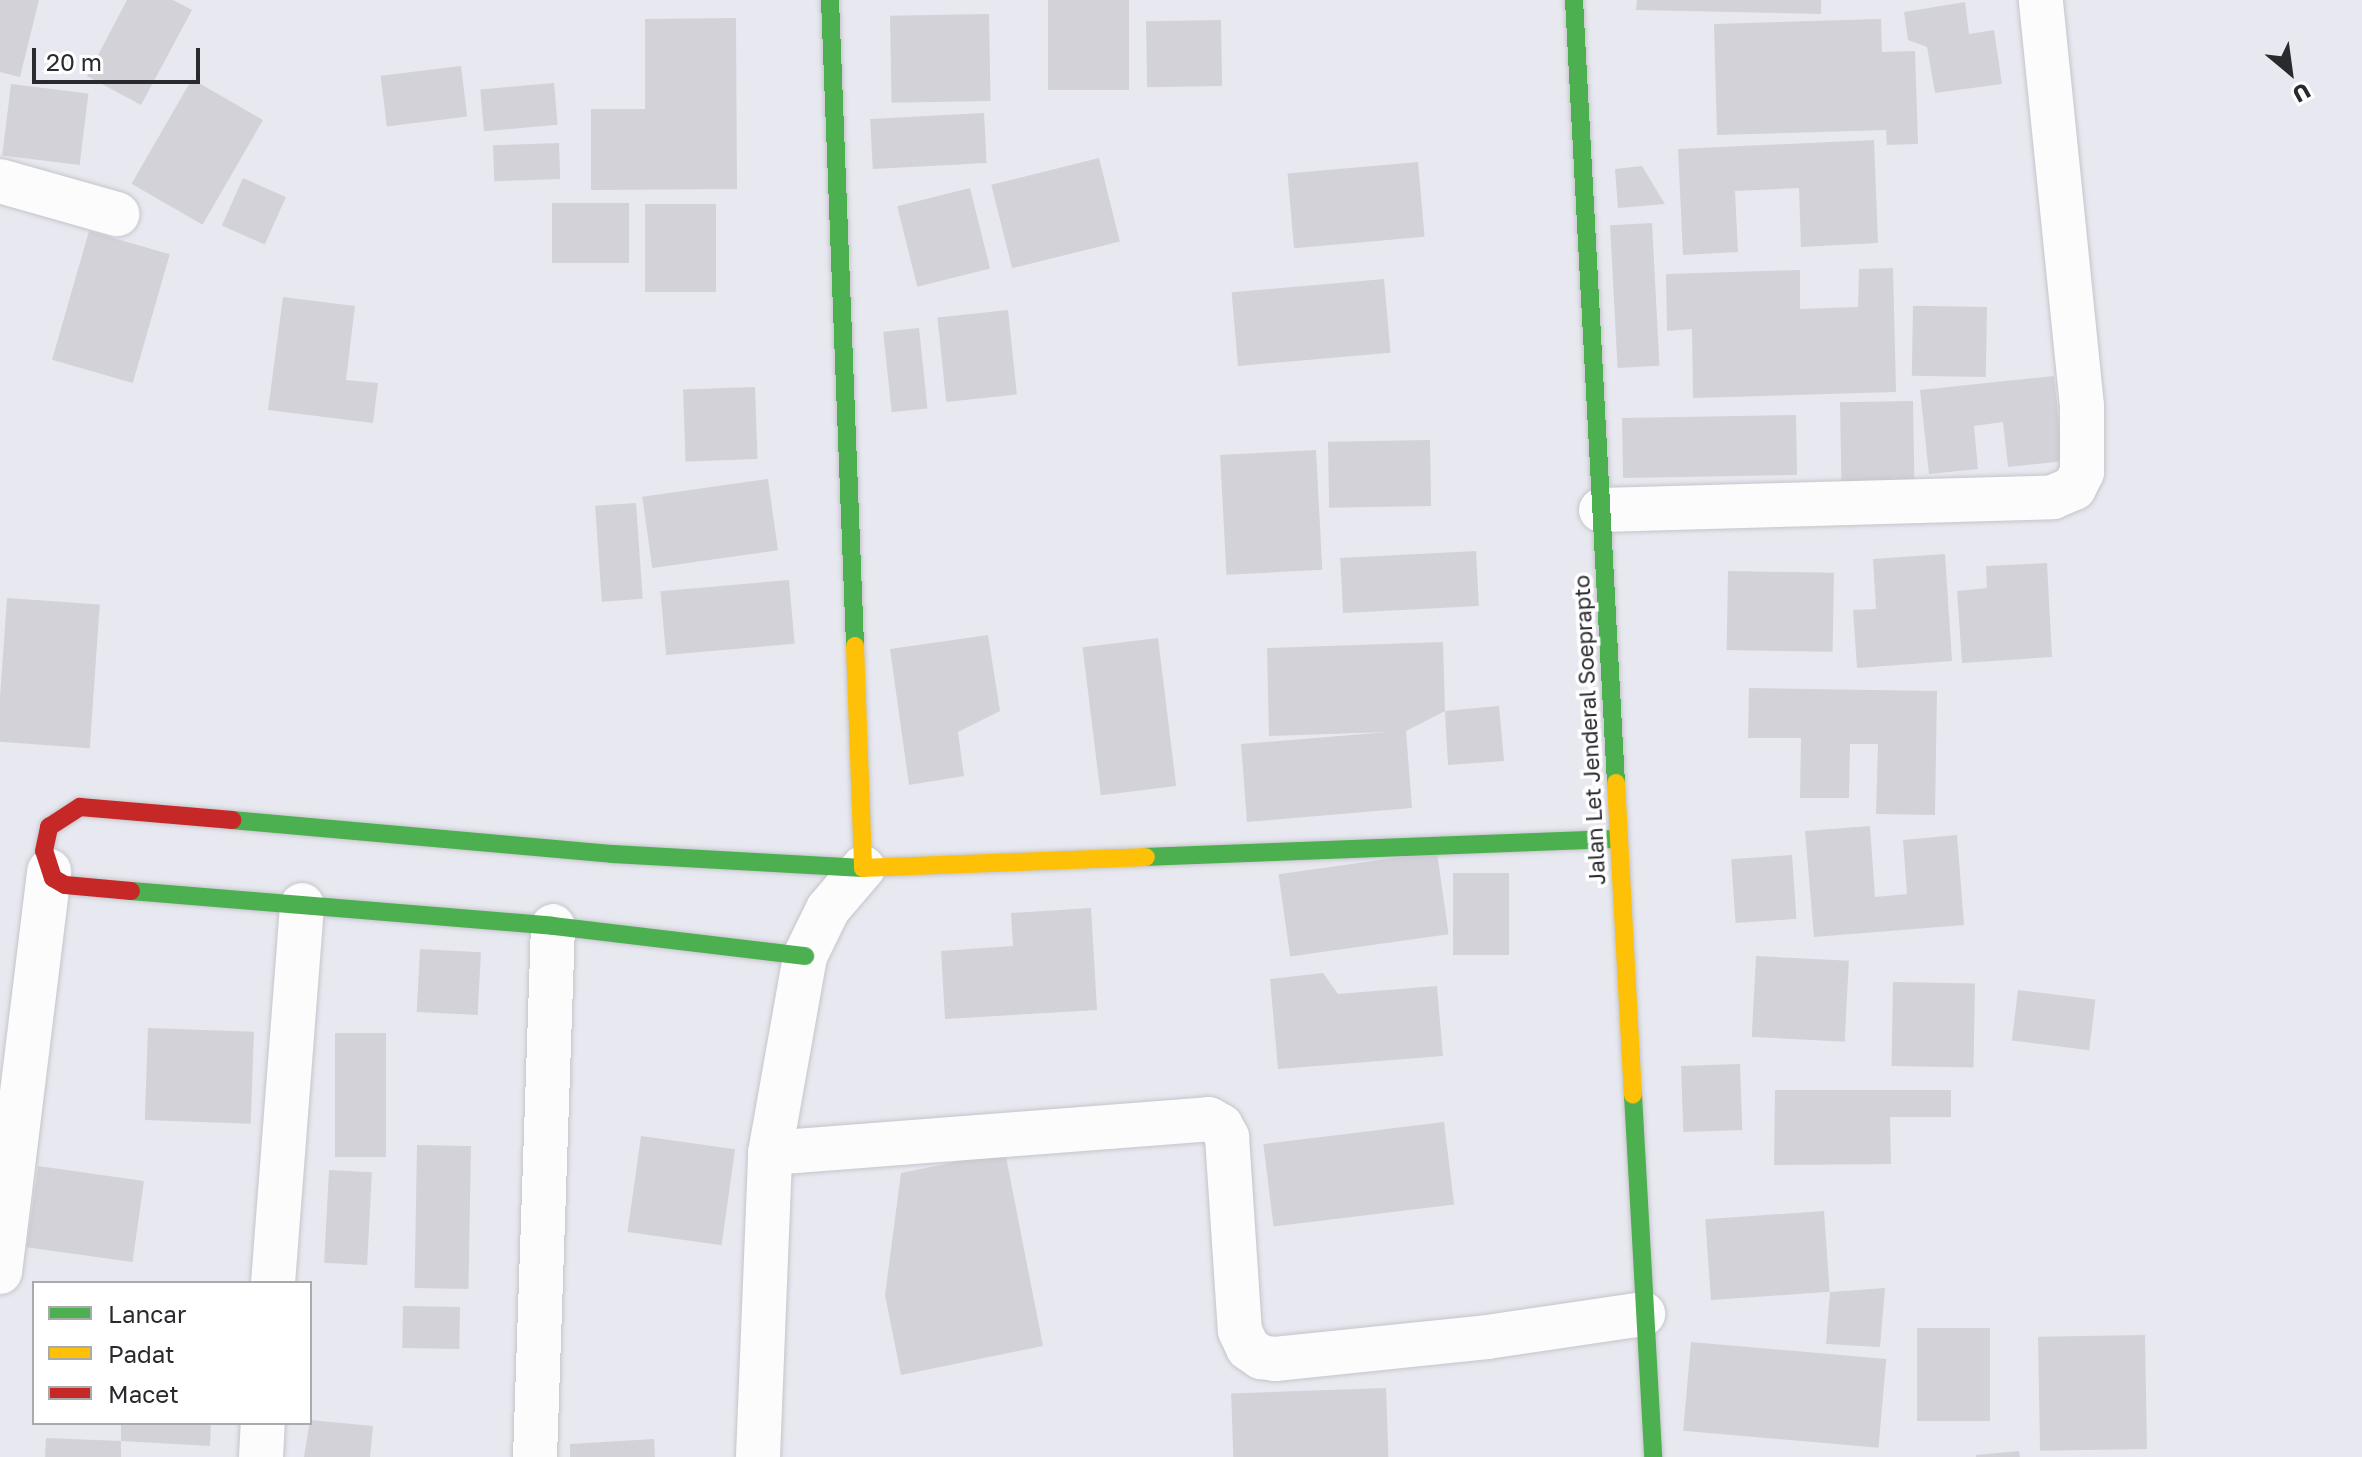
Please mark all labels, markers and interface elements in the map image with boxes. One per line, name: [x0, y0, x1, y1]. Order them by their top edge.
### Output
scale bar: [36, 32, 204, 82]
north arrow: [2250, 32, 2330, 112]
text: 20 m: [46, 47, 102, 76]
text: U: [2288, 78, 2315, 109]
street label: Jalan Let Jenderal Soeprapto: [1568, 574, 1610, 886]
legend: [32, 1281, 312, 1425]
text: Lancar: [108, 1299, 186, 1328]
text: Padat: [108, 1339, 175, 1368]
text: Macet: [108, 1379, 179, 1408]

